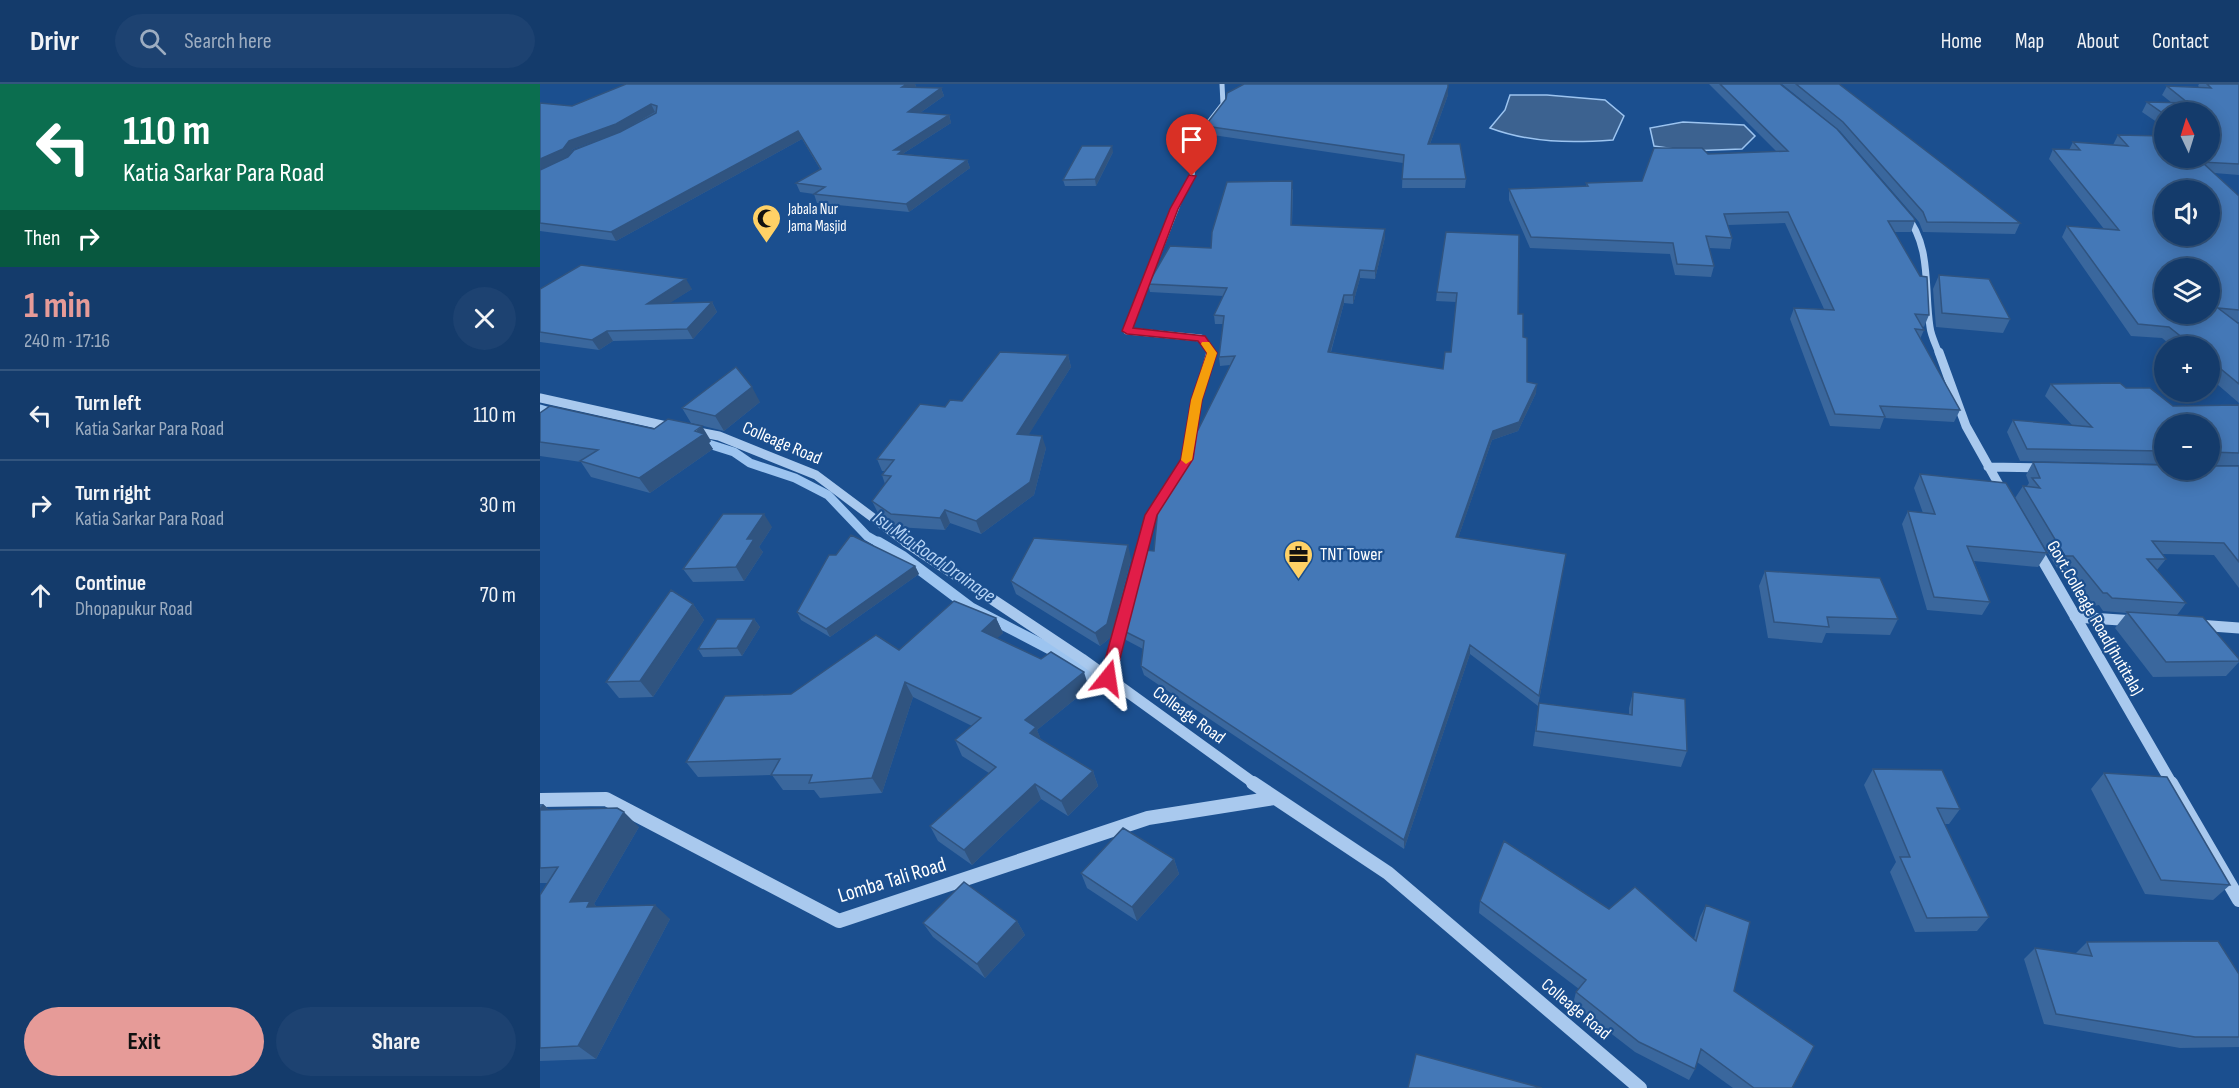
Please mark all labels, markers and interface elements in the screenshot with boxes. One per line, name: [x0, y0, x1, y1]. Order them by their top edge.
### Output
search box: [115, 14, 535, 68]
text: Drivr: [30, 25, 79, 58]
icon: search: [136, 25, 169, 58]
text: Search here: [184, 28, 272, 55]
text: Home: [1941, 29, 1982, 54]
text: Map: [2015, 29, 2044, 54]
text: About: [2077, 29, 2119, 54]
text: Contact: [2152, 29, 2209, 54]
north arrow: [2154, 102, 2220, 168]
map controls: [2154, 102, 2220, 480]
text: 110 m: [123, 106, 210, 157]
icon: left: [24, 108, 102, 186]
pin: [1166, 114, 1217, 176]
icon: arrive: [1175, 123, 1208, 156]
text: Katia Sarkar Para Road: [123, 157, 324, 189]
button: sound: [2154, 180, 2220, 246]
place label: Jabala Nur Jama Masjid: [787, 200, 846, 236]
mosque icon: Jabala Nur Jama Masjid: [751, 202, 783, 244]
icon: right: [72, 222, 105, 255]
text: Then: [24, 225, 60, 252]
button: layers: [2154, 258, 2220, 324]
text: 1 min: [24, 285, 91, 328]
button: close: [453, 287, 516, 350]
text: 240 m · 17:16: [24, 329, 110, 353]
button: +: [2154, 336, 2220, 402]
text: Turn left: [75, 390, 141, 417]
icon: left: [24, 399, 57, 432]
text: 110 m: [473, 402, 516, 429]
button: −: [2154, 414, 2220, 480]
text: Katia Sarkar Para Road: [75, 417, 224, 441]
street label: Colleage Road: [739, 417, 825, 469]
text: Turn right: [75, 480, 151, 507]
icon: right: [24, 489, 57, 522]
text: 30 m: [479, 492, 516, 519]
water label: Isu Mia Road Drainage: [868, 506, 1000, 608]
text: Katia Sarkar Para Road: [75, 507, 224, 531]
street label: Govt.Colleage Road(jhutitala): [2042, 537, 2148, 699]
office icon: TNT Tower: [1283, 538, 1315, 580]
place label: TNT Tower: [1320, 544, 1383, 565]
text: Continue: [75, 570, 146, 597]
icon: ahead: [24, 579, 57, 612]
text: 70 m: [480, 582, 516, 609]
text: Dhopapukur Road: [75, 597, 193, 621]
position arrow: [1076, 646, 1140, 710]
street label: Colleage Road: [1149, 682, 1229, 748]
street label: Lomba Tali Road: [835, 852, 949, 908]
street label: Colleage Road: [1537, 974, 1615, 1044]
button: Exit: [24, 1007, 264, 1076]
button: Share: [276, 1007, 516, 1076]

